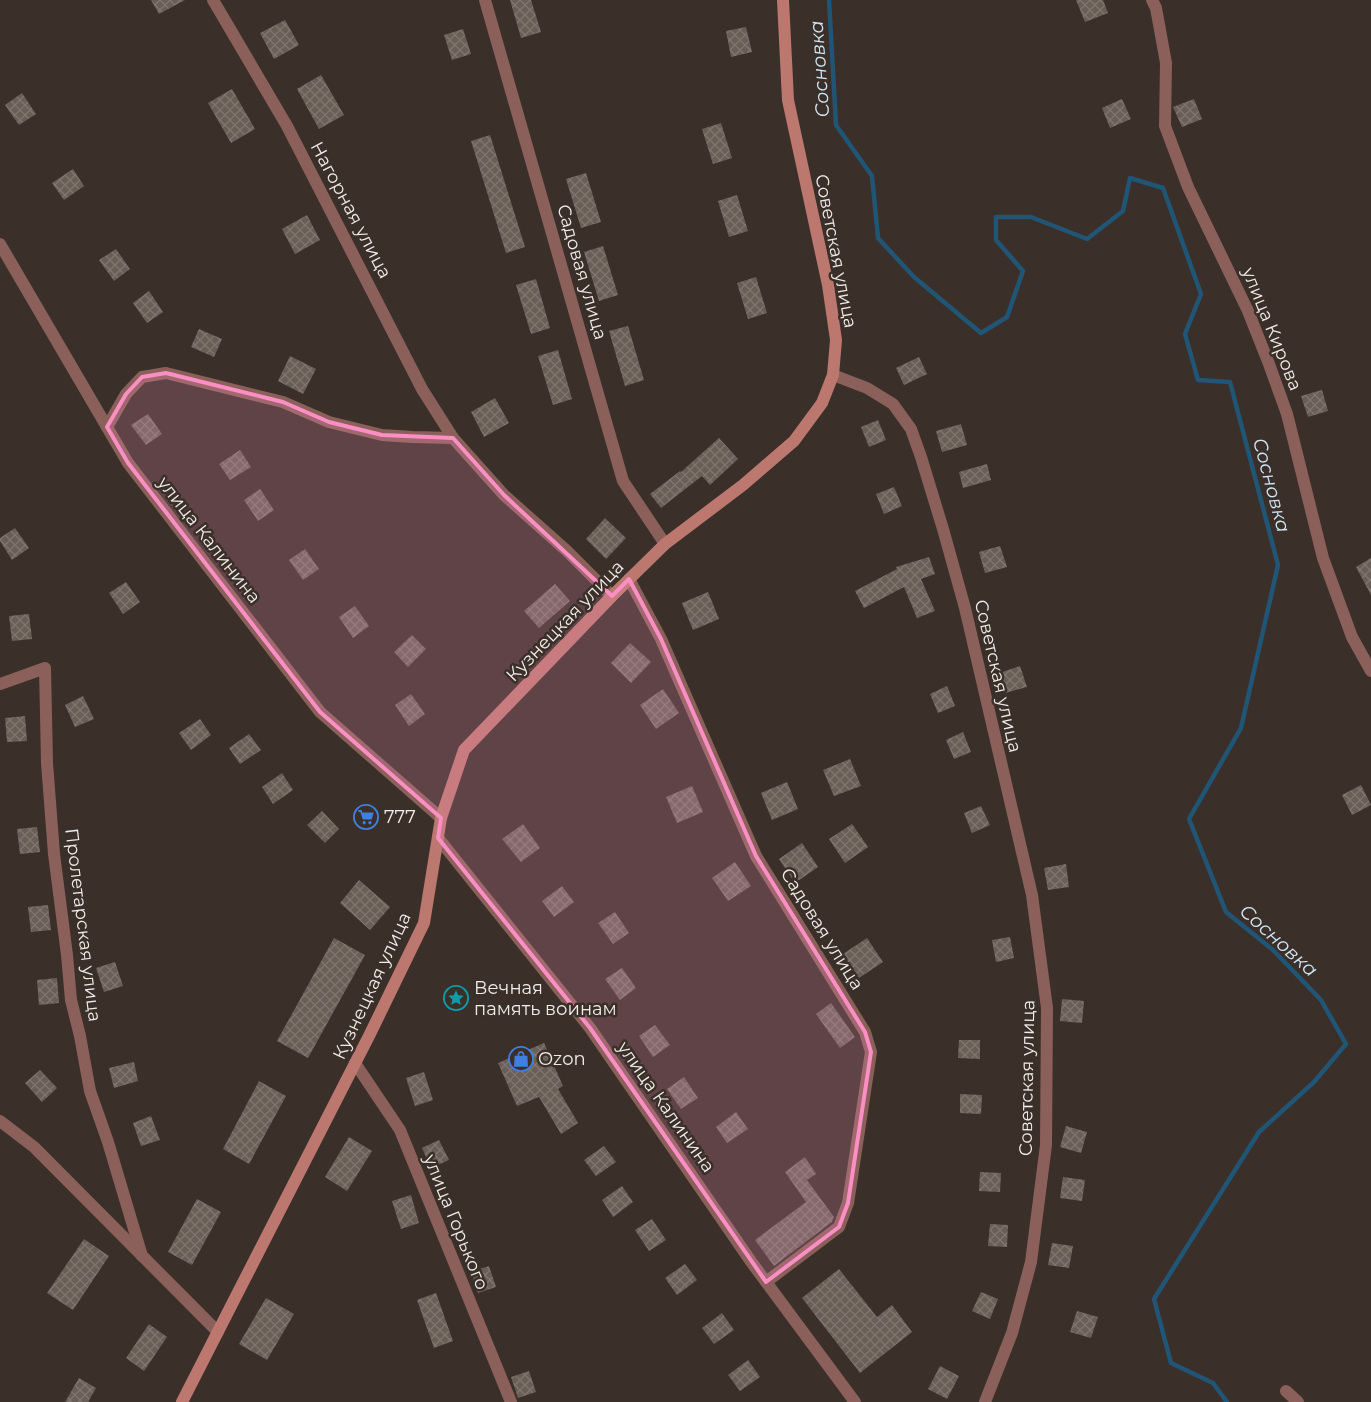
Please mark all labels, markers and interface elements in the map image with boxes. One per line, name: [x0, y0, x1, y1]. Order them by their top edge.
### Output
water label: Сосновка: [805, 20, 834, 118]
street label: Нагорная улица: [306, 138, 396, 282]
street label: Советская улица: [810, 172, 862, 330]
street label: Садовая улица: [552, 202, 612, 342]
street label: улица Кирова: [1237, 263, 1307, 394]
water label: Сосновка: [1248, 435, 1295, 535]
street label: улица Калинина: [152, 471, 265, 608]
street label: Кузнецкая улица: [502, 556, 628, 686]
street label: Советская улица: [970, 597, 1026, 755]
supermarket icon: 777: [353, 804, 379, 830]
place label: 777: [384, 806, 416, 828]
street label: Пролетарская улица: [60, 827, 106, 1023]
street label: Садовая улица: [776, 864, 868, 994]
water label: Сосновка: [1235, 899, 1322, 981]
street label: Кузнецкая улица: [328, 909, 416, 1063]
place label: Вечная память воинам: [474, 977, 617, 1020]
place icon: Вечная память воинам: [443, 985, 469, 1011]
street label: Советская улица: [1015, 1000, 1039, 1156]
street label: улица Калинина: [612, 1037, 719, 1177]
shop icon: Ozon: [508, 1046, 534, 1072]
place label: Ozon: [538, 1048, 586, 1070]
street label: улица Горького: [418, 1150, 493, 1293]

